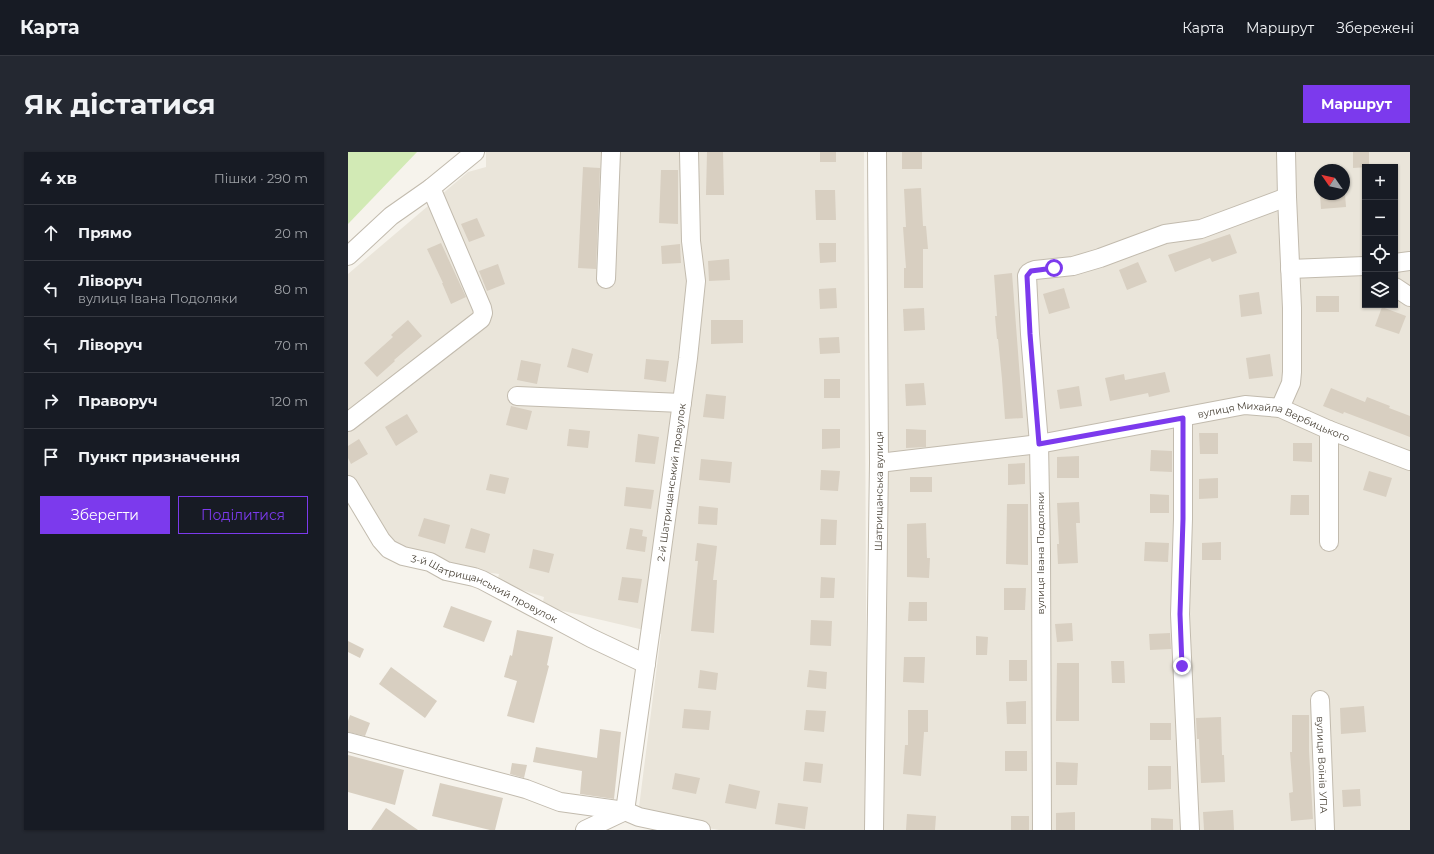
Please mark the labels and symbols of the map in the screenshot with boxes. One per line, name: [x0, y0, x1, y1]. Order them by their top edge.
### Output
north arrow: [1314, 164, 1350, 200]
route start: [1045, 259, 1063, 277]
street label: вулиця Михайла Вербицького: [1197, 399, 1352, 444]
street label: 2-й Шатрищанський провулок: [654, 402, 689, 563]
street label: Шатрищанська вулиця: [872, 431, 886, 551]
street label: вулиця Івана Подоляки: [1034, 492, 1047, 614]
street label: 3-й Шатрищанський провулок: [410, 552, 560, 626]
route end: [1173, 657, 1191, 675]
street label: вулиця Воїнів УПА: [1314, 716, 1330, 814]

